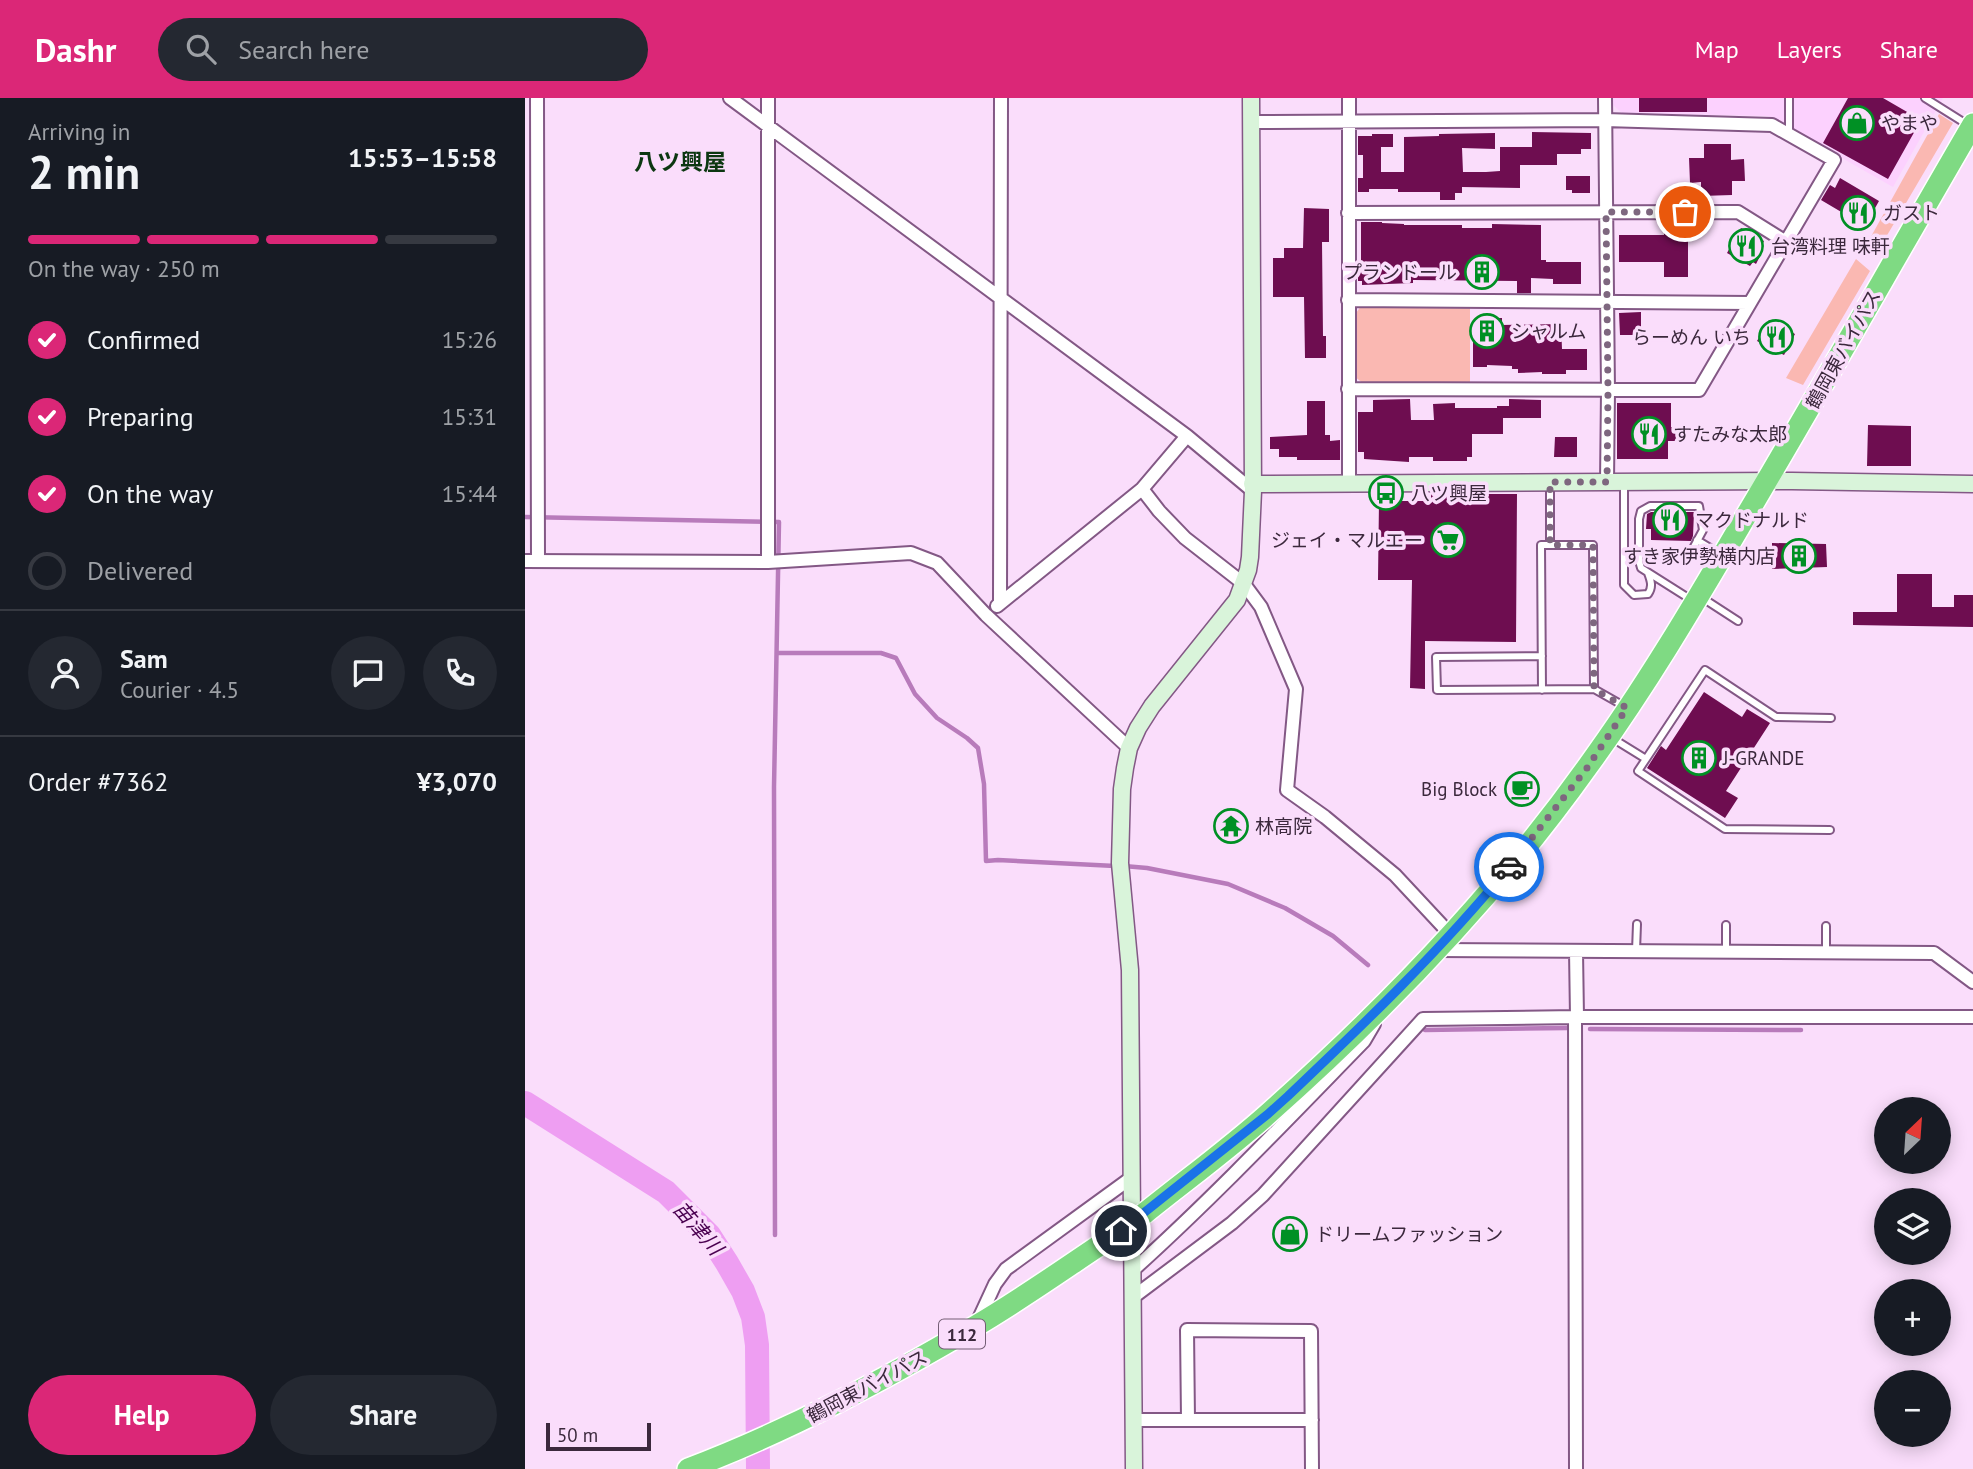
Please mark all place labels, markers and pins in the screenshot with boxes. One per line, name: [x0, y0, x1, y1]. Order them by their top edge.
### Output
shop icon: やまや: [1838, 104, 1876, 142]
place label: やまや: [1881, 111, 1938, 135]
pin: [1655, 182, 1715, 242]
restaurant icon: ガスト: [1839, 194, 1877, 232]
place label: ガスト: [1883, 201, 1940, 225]
restaurant icon: 台湾料理 味軒: [1727, 227, 1765, 265]
place label: 台湾料理 味軒: [1771, 234, 1890, 258]
building icon: プランドール: [1463, 253, 1501, 291]
place label: プランドール: [1343, 260, 1457, 284]
building icon: シャルム: [1468, 312, 1506, 350]
restaurant icon: らーめん いち: [1757, 318, 1795, 356]
place label: シャルム: [1511, 319, 1587, 343]
place label: らーめん いち: [1632, 325, 1751, 349]
restaurant icon: すたみな太郎: [1630, 415, 1668, 453]
place label: すたみな太郎: [1673, 422, 1787, 446]
bus stop icon: 八ツ興屋: [1367, 474, 1405, 512]
place label: 八ツ興屋: [1411, 481, 1487, 505]
restaurant icon: マクドナルド: [1651, 501, 1689, 539]
place label: マクドナルド: [1695, 508, 1809, 532]
supermarket icon: ジェイ・マルエー: [1429, 521, 1467, 559]
place label: ジェイ・マルエー: [1271, 528, 1423, 552]
building icon: すき家伊勢横内店: [1780, 537, 1818, 575]
place label: すき家伊勢横内店: [1623, 544, 1775, 568]
building icon: J-GRANDE: [1680, 739, 1718, 777]
place label: J-GRANDE: [1722, 746, 1804, 770]
cafe icon: Big Block: [1503, 770, 1541, 808]
place label: Big Block: [1421, 777, 1497, 801]
temple icon: 林高院: [1212, 807, 1250, 845]
place label: 林高院: [1255, 814, 1312, 838]
pin: [1091, 1201, 1151, 1261]
shop icon: ドリームファッション: [1271, 1215, 1309, 1253]
place label: ドリームファッション: [1315, 1222, 1503, 1246]

